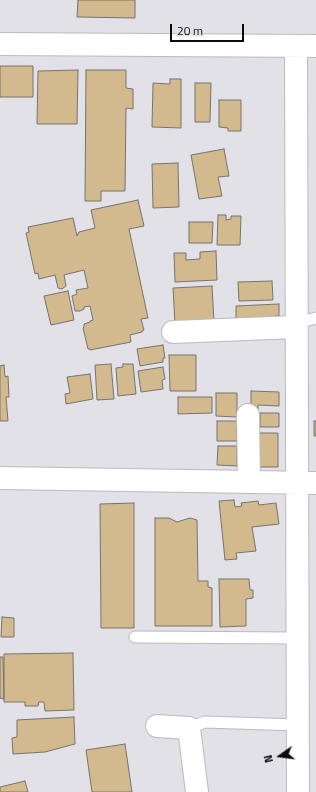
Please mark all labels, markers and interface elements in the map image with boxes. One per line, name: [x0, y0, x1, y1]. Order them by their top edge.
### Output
scale bar: [172, 16, 246, 42]
text: 20 m: [177, 21, 203, 40]
north arrow: [260, 736, 300, 776]
text: N: [260, 753, 277, 765]

